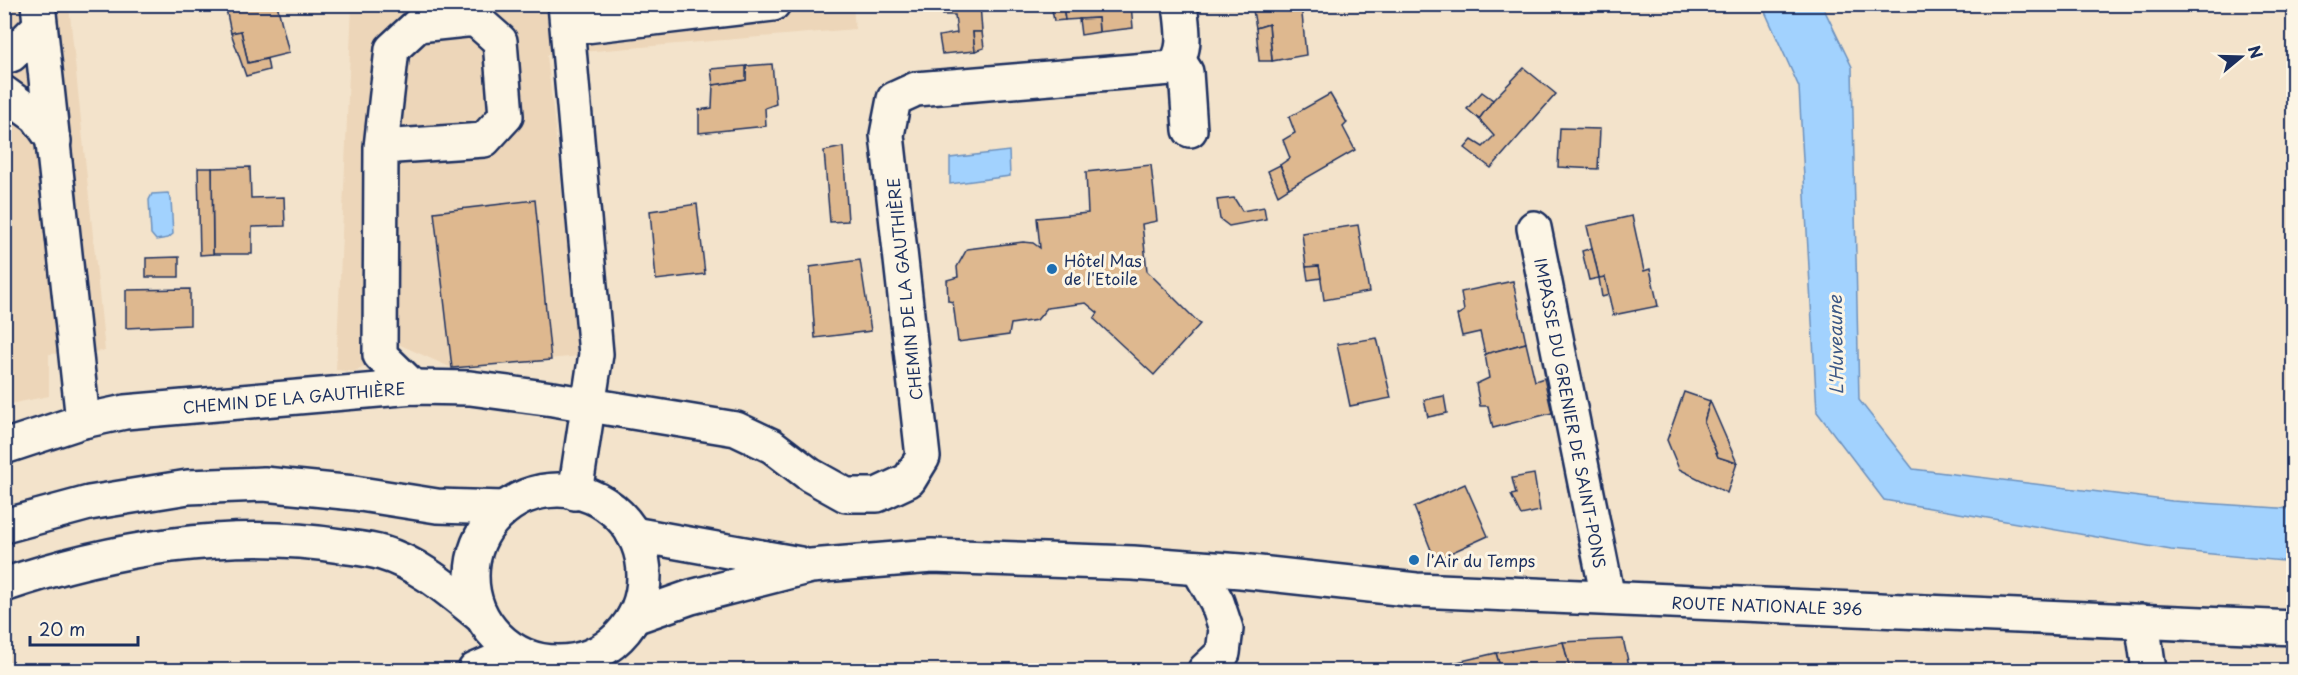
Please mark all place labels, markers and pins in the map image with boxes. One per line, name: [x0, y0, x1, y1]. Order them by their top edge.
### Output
place label: Hôtel Mas de l'Etoile: [1064, 248, 1142, 290]
marker: Hôtel Mas de l'Etoile: [1045, 262, 1059, 276]
place label: l'Air du Temps: [1426, 548, 1535, 572]
marker: l'Air du Temps: [1407, 553, 1421, 567]

